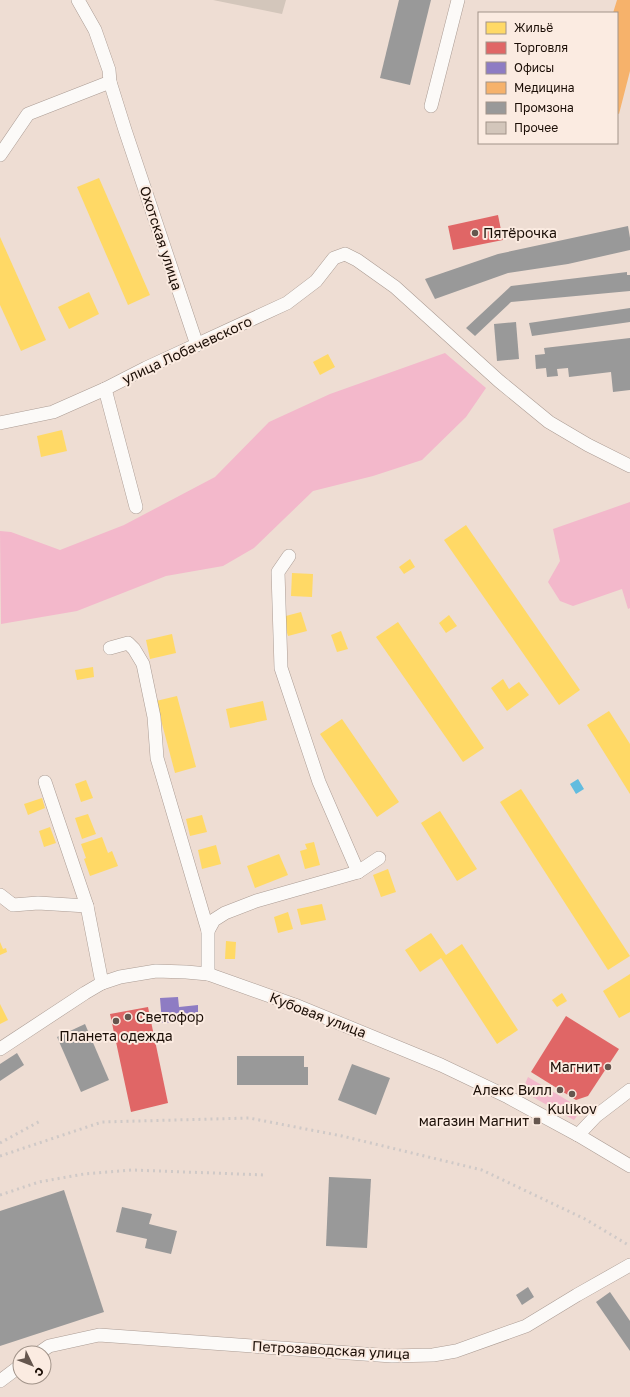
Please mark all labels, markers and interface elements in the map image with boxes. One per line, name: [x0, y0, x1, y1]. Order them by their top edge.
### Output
legend: [478, 12, 618, 144]
text: Жильё: [514, 20, 553, 35]
text: Торговля: [514, 40, 568, 55]
text: Офисы: [514, 60, 554, 75]
text: Медицина: [514, 80, 575, 95]
text: Промзона: [514, 100, 574, 115]
text: Прочее: [514, 120, 558, 135]
street label: Охотская улица: [137, 184, 186, 292]
place label: Пятёрочка: [483, 224, 557, 241]
marker: Пятёрочка: [470, 228, 480, 238]
street label: улица Лобачевского: [119, 312, 254, 387]
street label: Кубовая улица: [267, 988, 369, 1041]
place label: Светофор: [136, 1008, 204, 1025]
marker: Светофор: [123, 1012, 133, 1022]
marker: Планета одежда: [111, 1016, 121, 1026]
place label: Планета одежда: [59, 1027, 173, 1044]
place label: Магнит: [550, 1058, 600, 1075]
marker: Магнит: [603, 1062, 613, 1072]
place label: Алекс Вилл: [473, 1081, 552, 1098]
marker: Алекс Вилл: [555, 1085, 565, 1095]
marker: Kulikov: [567, 1089, 577, 1099]
place label: Kulikov: [547, 1100, 597, 1117]
place label: магазин Магнит: [419, 1112, 529, 1129]
marker: магазин Магнит: [532, 1116, 542, 1126]
street label: Петрозаводская улица: [252, 1337, 410, 1362]
north arrow: [12, 1345, 52, 1385]
text: С: [32, 1365, 47, 1380]

